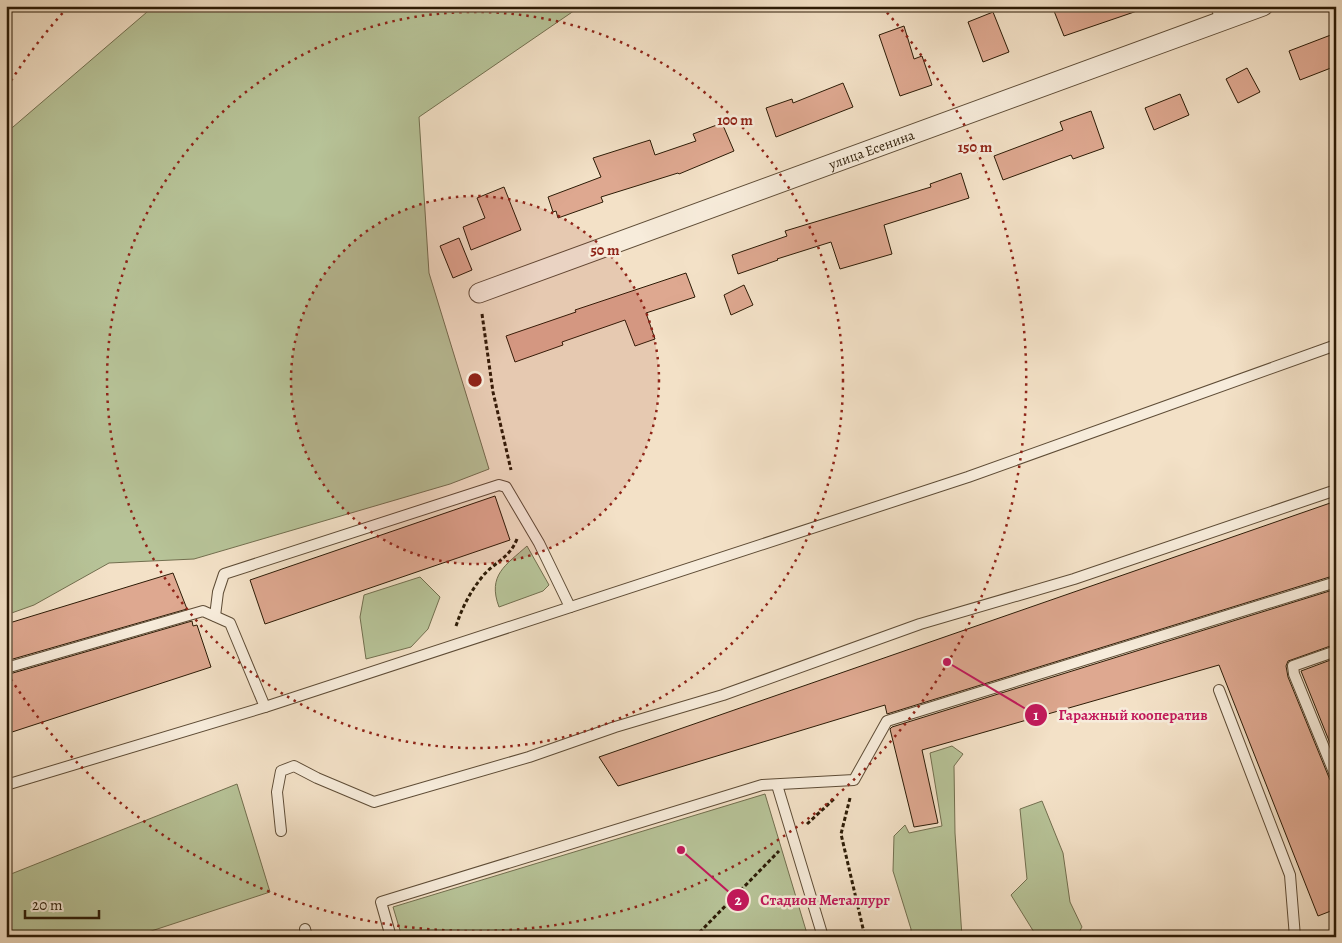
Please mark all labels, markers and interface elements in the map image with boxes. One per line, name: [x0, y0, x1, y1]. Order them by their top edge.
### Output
text: 100 m: [717, 110, 753, 130]
street label: улица Есенина: [825, 125, 917, 174]
text: 150 m: [958, 137, 993, 157]
text: 50 m: [590, 240, 620, 260]
centre of rings: [466, 371, 484, 389]
callout: Гаражный кооператив: [1023, 700, 1217, 730]
text: 1: [1033, 705, 1039, 725]
text: Гаражный кооператив: [1058, 705, 1208, 725]
callout: Стадион Металлург: [725, 885, 900, 915]
scale bar: [25, 888, 99, 920]
text: 2: [734, 890, 742, 910]
text: Стадион Металлург: [760, 890, 890, 910]
text: 20 m: [32, 895, 63, 915]

